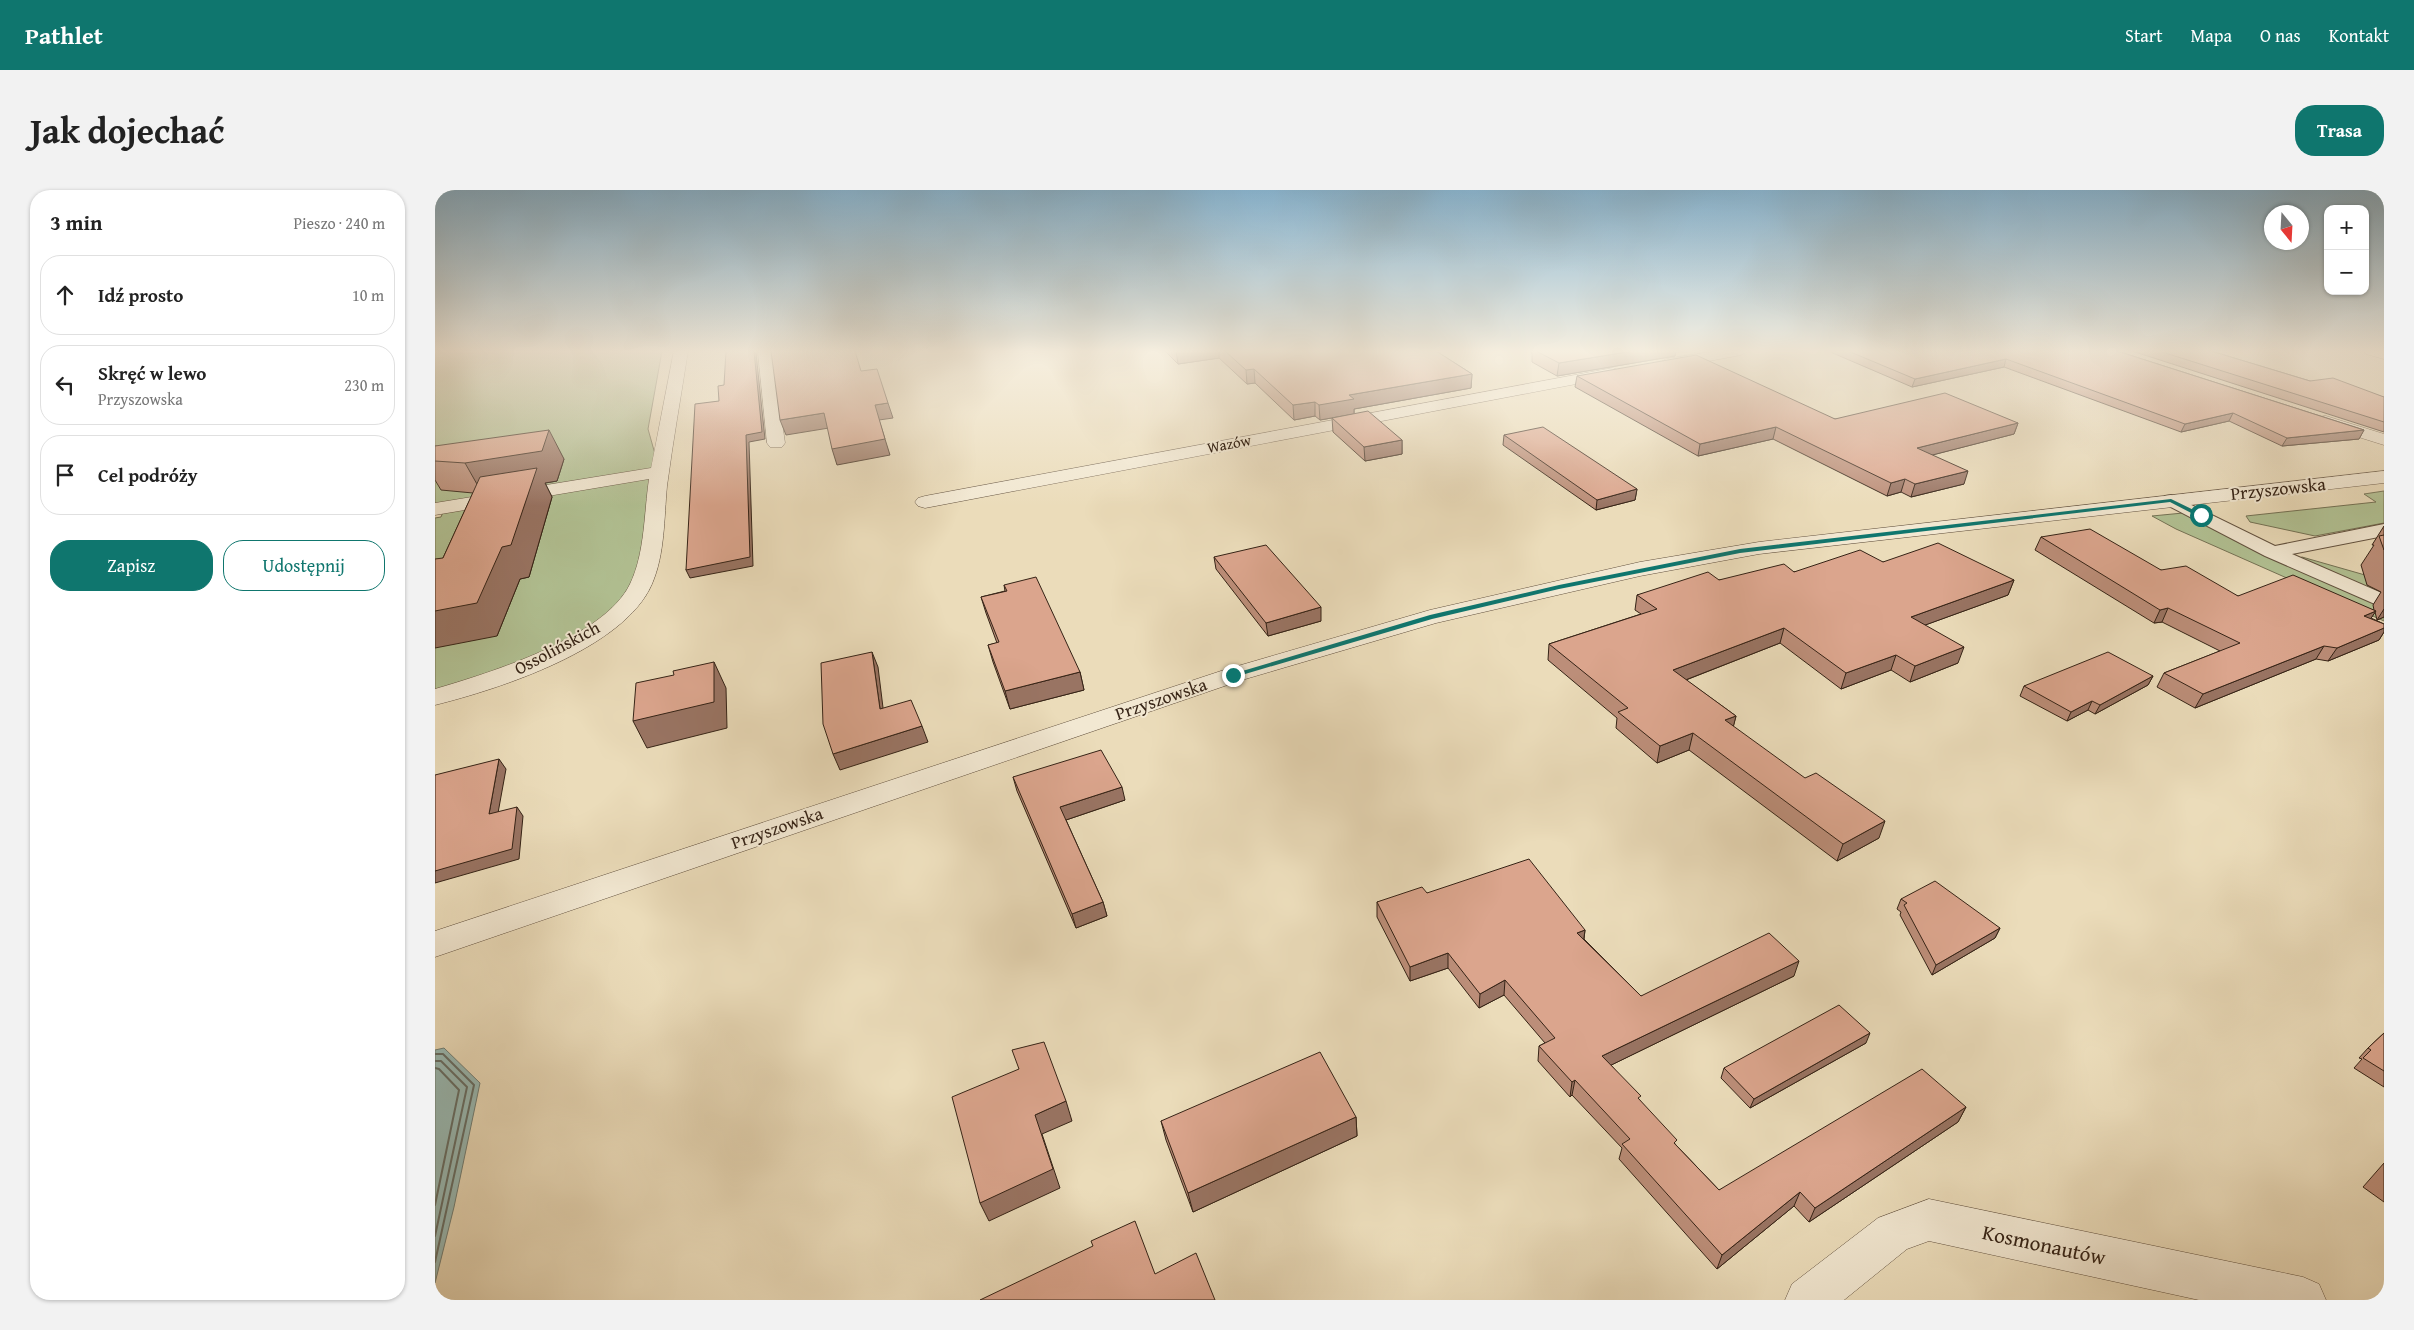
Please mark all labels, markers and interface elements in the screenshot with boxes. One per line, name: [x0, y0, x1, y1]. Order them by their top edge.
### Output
text: Pathlet: [25, 18, 103, 53]
text: Start: [2125, 22, 2163, 49]
text: Mapa: [2191, 22, 2232, 49]
text: O nas: [2260, 22, 2301, 49]
text: Kontakt: [2329, 22, 2389, 49]
text: Jak dojechać: [30, 105, 224, 156]
button: Trasa: [2295, 105, 2384, 156]
north arrow: [2264, 205, 2309, 250]
map controls: [2324, 205, 2369, 295]
button: +: [2324, 205, 2369, 250]
text: 3 min: [50, 207, 102, 238]
text: Pieszo · 240 m: [293, 211, 385, 235]
button: −: [2324, 250, 2369, 295]
icon: ahead: [51, 281, 79, 309]
text: Idź prosto: [98, 281, 183, 309]
text: 10 m: [352, 283, 384, 307]
text: Skręć w lewo: [98, 359, 206, 387]
icon: left: [51, 371, 79, 399]
text: 230 m: [344, 373, 384, 397]
text: Przyszowska: [98, 387, 183, 411]
street label: Wazów: [1205, 429, 1253, 458]
icon: arrive: [51, 461, 79, 489]
text: Cel podróży: [98, 461, 198, 489]
street label: Przyszowska: [2229, 470, 2327, 507]
route start: [2190, 504, 2213, 527]
button: Zapisz: [50, 540, 213, 591]
button: Udostępnij: [223, 540, 385, 591]
street label: Ossolińskich: [509, 614, 605, 681]
route end: [1222, 664, 1245, 687]
street label: Przyszowska: [1111, 670, 1211, 727]
street label: Przyszowska: [727, 799, 827, 856]
street label: Kosmonautów: [1980, 1216, 2109, 1273]

